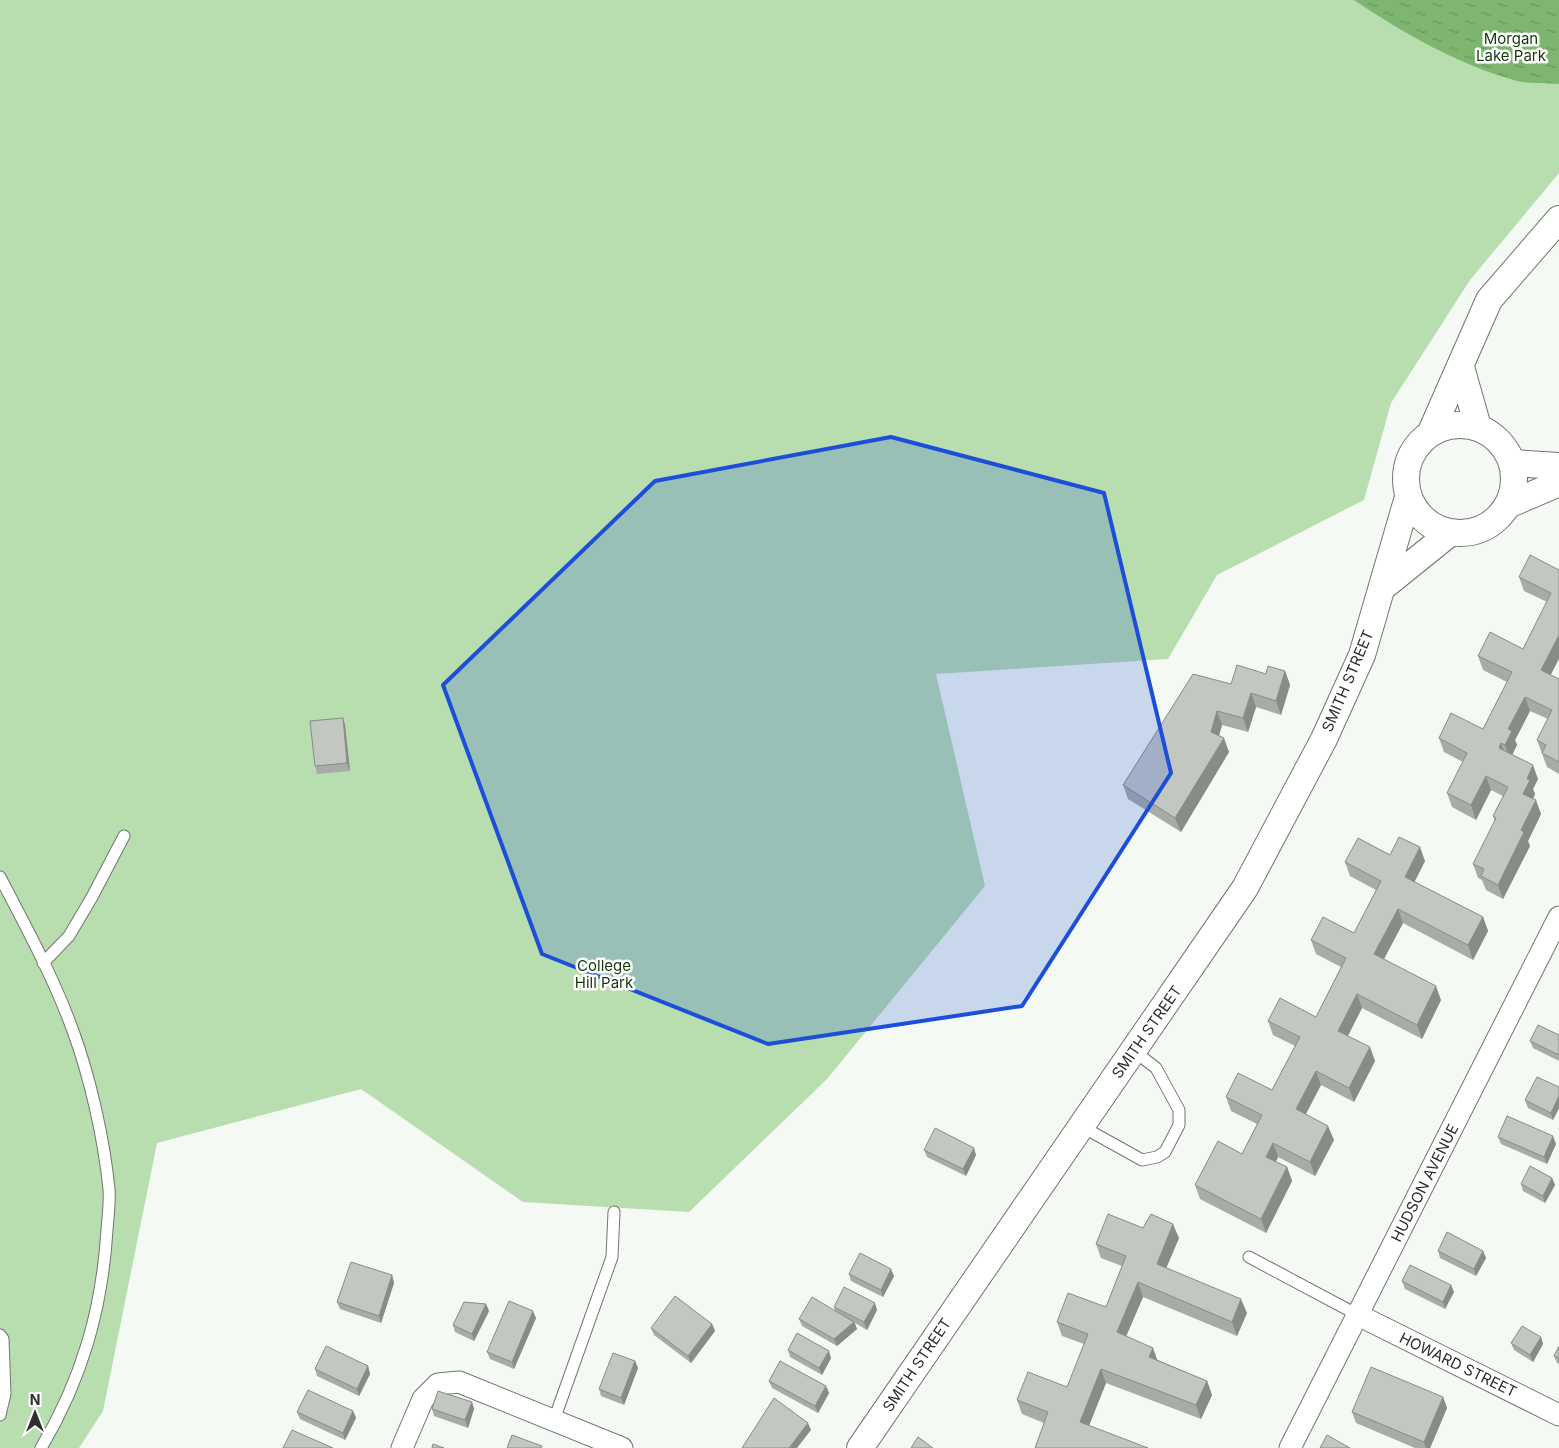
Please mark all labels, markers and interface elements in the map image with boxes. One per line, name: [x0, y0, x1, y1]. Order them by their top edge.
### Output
park label: Morgan Lake Park: [1476, 29, 1547, 65]
street label: SMITH STREET: [1318, 627, 1378, 735]
park label: College Hill Park: [575, 956, 634, 992]
street label: SMITH STREET: [1108, 982, 1186, 1082]
street label: HUDSON AVENUE: [1387, 1121, 1463, 1245]
street label: SMITH STREET: [878, 1314, 955, 1415]
street label: HOWARD STREET: [1396, 1328, 1520, 1401]
north arrow: [10, 1388, 60, 1438]
text: N: [30, 1391, 40, 1408]

